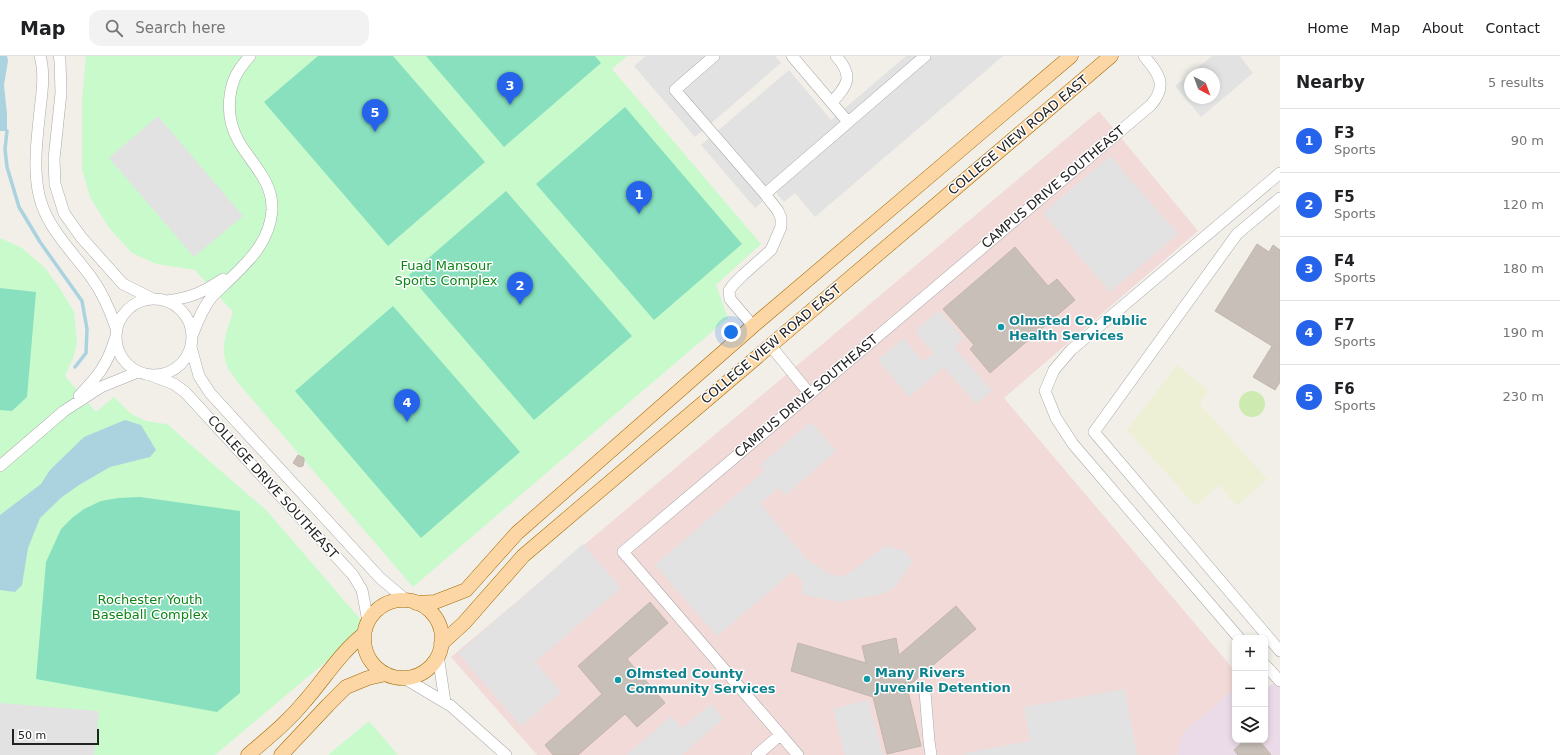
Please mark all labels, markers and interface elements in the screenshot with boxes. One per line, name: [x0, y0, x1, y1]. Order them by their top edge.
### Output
search box: [89, 10, 369, 46]
text: Map: [20, 17, 65, 39]
icon: search: [103, 17, 125, 39]
text: Search here: [135, 19, 225, 37]
text: Home: [1307, 20, 1349, 36]
text: Map: [1371, 20, 1400, 36]
text: About: [1422, 20, 1464, 36]
text: Contact: [1486, 20, 1540, 36]
north arrow: [1184, 68, 1220, 104]
pin: 3: [497, 72, 523, 105]
street label: COLLEGE VIEW ROAD EAST: [945, 72, 1091, 198]
text: Nearby: [1296, 72, 1365, 92]
text: 5 results: [1488, 75, 1544, 90]
pin: 5: [362, 99, 388, 132]
street label: CAMPUS DRIVE SOUTHEAST: [978, 123, 1128, 251]
text: F3: [1334, 124, 1355, 142]
text: 1: [1304, 133, 1314, 148]
text: 90 m: [1511, 133, 1544, 148]
text: Sports: [1334, 142, 1376, 157]
pin: 1: [626, 181, 652, 214]
text: F5: [1334, 188, 1355, 206]
text: 2: [1304, 197, 1314, 212]
text: 120 m: [1502, 197, 1544, 212]
text: Sports: [1334, 206, 1376, 221]
text: F4: [1334, 252, 1355, 270]
park label: Fuad Mansour Sports Complex: [395, 258, 498, 288]
text: 3: [1304, 261, 1314, 276]
text: 180 m: [1502, 261, 1544, 276]
text: Sports: [1334, 270, 1376, 285]
pin: 2: [507, 272, 533, 305]
street label: COLLEGE VIEW ROAD EAST: [698, 281, 844, 407]
place label: Olmsted Co. Public Health Services: [1009, 313, 1147, 343]
text: F7: [1334, 316, 1355, 334]
your location: [721, 322, 741, 342]
marker: Olmsted Co. Public Health Services: [996, 322, 1006, 332]
text: 4: [1304, 325, 1314, 340]
text: 190 m: [1502, 325, 1544, 340]
street label: CAMPUS DRIVE SOUTHEAST: [731, 332, 881, 460]
text: Sports: [1334, 334, 1376, 349]
text: F6: [1334, 380, 1355, 398]
pin: 4: [394, 389, 420, 422]
text: 5: [1304, 389, 1314, 404]
text: 230 m: [1502, 389, 1544, 404]
text: Sports: [1334, 398, 1376, 413]
street label: COLLEGE DRIVE SOUTHEAST: [205, 412, 341, 562]
park label: Rochester Youth Baseball Complex: [92, 592, 208, 622]
map controls: [1232, 635, 1268, 743]
button: +: [1232, 635, 1268, 671]
place label: Many Rivers Juvenile Detention: [874, 665, 1011, 695]
place label: Olmsted County Community Services: [626, 666, 776, 696]
button: −: [1232, 671, 1268, 707]
marker: Many Rivers Juvenile Detention: [862, 674, 872, 684]
marker: Olmsted County Community Services: [613, 675, 623, 685]
button: layers: [1232, 707, 1268, 743]
scale bar: [12, 727, 99, 746]
text: 50 m: [18, 729, 46, 742]

